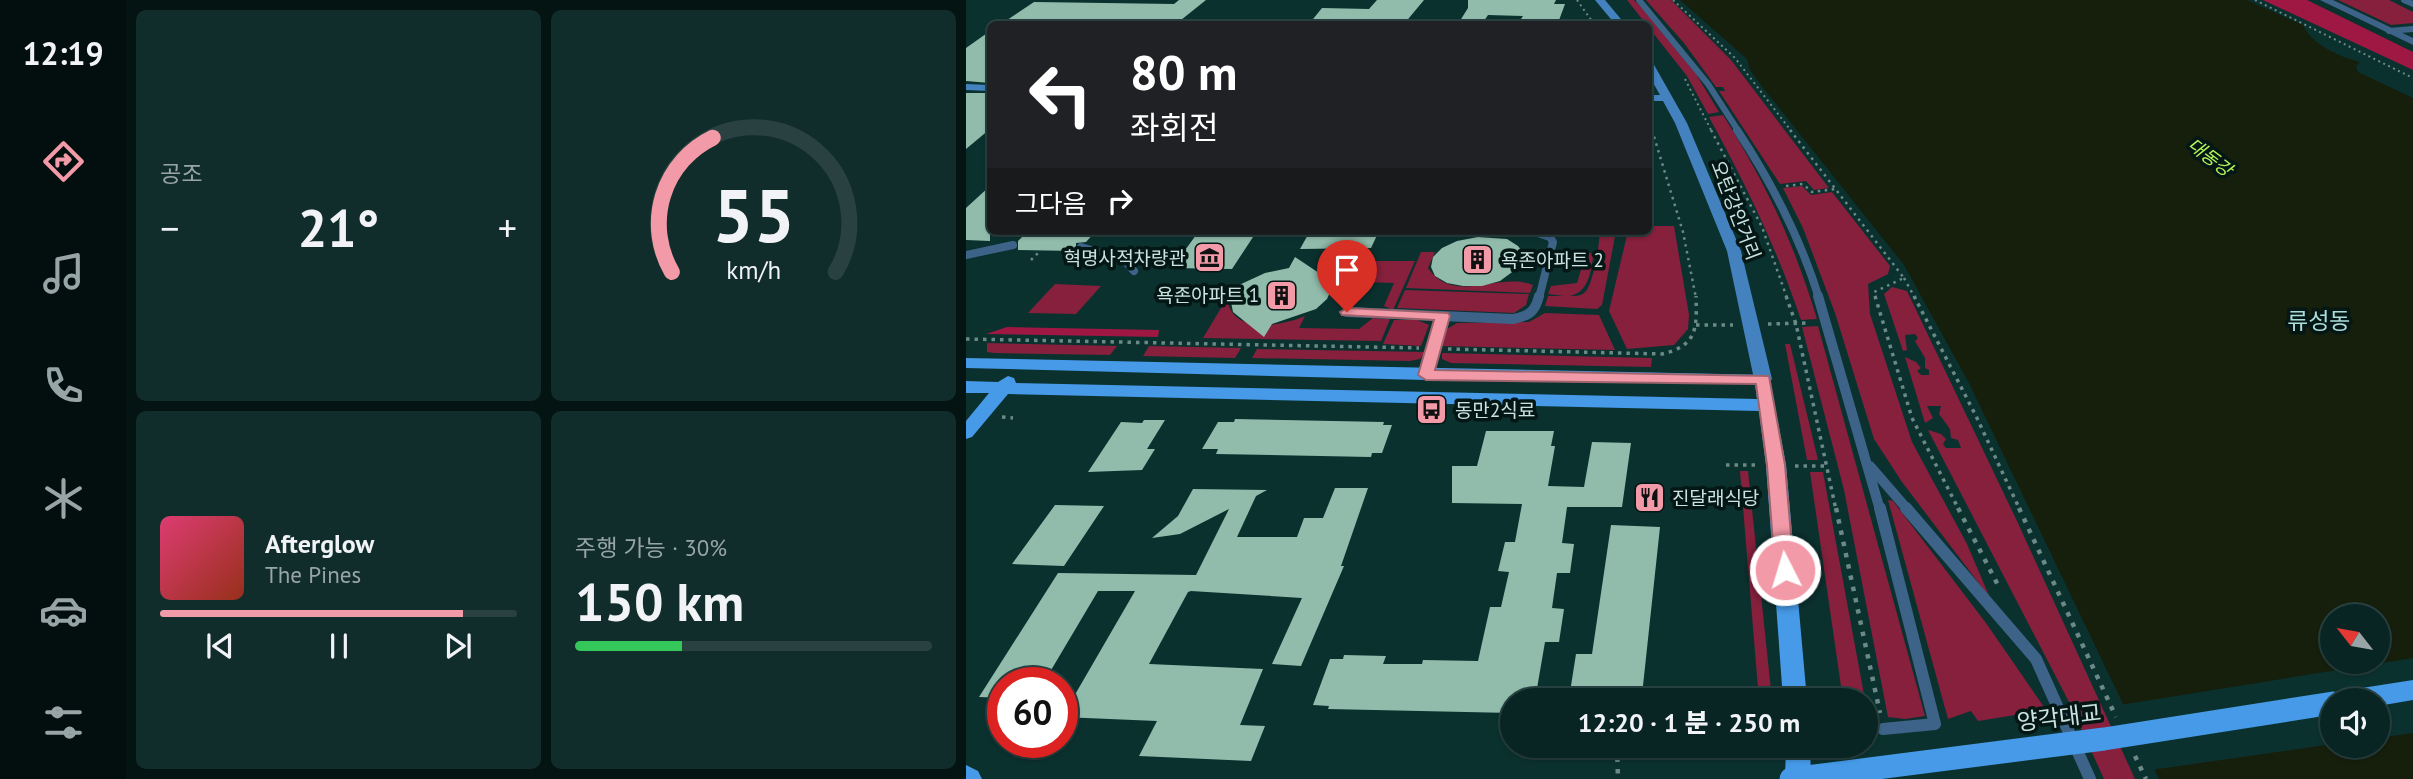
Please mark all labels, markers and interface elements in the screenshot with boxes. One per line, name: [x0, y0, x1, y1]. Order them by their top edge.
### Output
text: 12:19: [22, 32, 104, 74]
text: 80 m: [1130, 40, 1237, 104]
icon: left: [1015, 49, 1106, 140]
text: 좌회전: [1130, 106, 1218, 148]
water label: 대동강: [2183, 133, 2239, 183]
icon: directions: [39, 137, 88, 186]
street label: 오탄강안거리: [1706, 157, 1766, 263]
text: 공조: [160, 159, 202, 188]
text: 55: [712, 168, 795, 262]
icon: right: [1101, 182, 1139, 220]
text: 그다음: [1015, 187, 1087, 220]
text: 21°: [298, 194, 379, 261]
text: −: [160, 203, 179, 252]
text: +: [498, 203, 517, 252]
pin: [1317, 240, 1377, 312]
museum icon: 혁명사적차량관: [1192, 241, 1226, 275]
building icon: 욕존아파트 2: [1461, 243, 1495, 277]
place label: 혁명사적차량관: [1064, 246, 1186, 270]
place label: 욕존아파트 2: [1501, 248, 1604, 272]
icon: music: [39, 249, 88, 298]
icon: arrive: [1328, 251, 1366, 289]
text: km/h: [726, 253, 781, 285]
building icon: 욕존아파트 1: [1265, 278, 1299, 312]
place label: 욕존아파트 1: [1156, 283, 1259, 307]
district label: 류성동: [2287, 306, 2351, 335]
icon: phone: [39, 361, 88, 410]
bus stop icon: 동만2식료: [1415, 393, 1449, 427]
place label: 동만2식료: [1455, 398, 1535, 422]
icon: climate: [39, 474, 88, 523]
restaurant icon: 진달래식당: [1632, 481, 1666, 515]
place label: 진달래식당: [1672, 486, 1759, 510]
text: Afterglow: [265, 527, 374, 560]
text: 주행 가능 · 30%: [575, 533, 727, 562]
position arrow: [1748, 533, 1822, 607]
text: The Pines: [265, 560, 361, 589]
text: 150 km: [575, 568, 744, 635]
icon: car: [39, 586, 88, 635]
north arrow: [2320, 604, 2390, 674]
map controls: [2320, 604, 2390, 758]
icon: previous: [201, 627, 239, 665]
icon: pause: [320, 627, 358, 665]
icon: next: [439, 627, 477, 665]
speed limit sign: 60: [987, 667, 1078, 758]
button: sound: [2320, 688, 2390, 758]
street label: 양각대교: [2015, 697, 2103, 737]
icon: filters: [39, 698, 88, 747]
text: 12:20 · 1 분 · 250 m: [1578, 706, 1800, 739]

